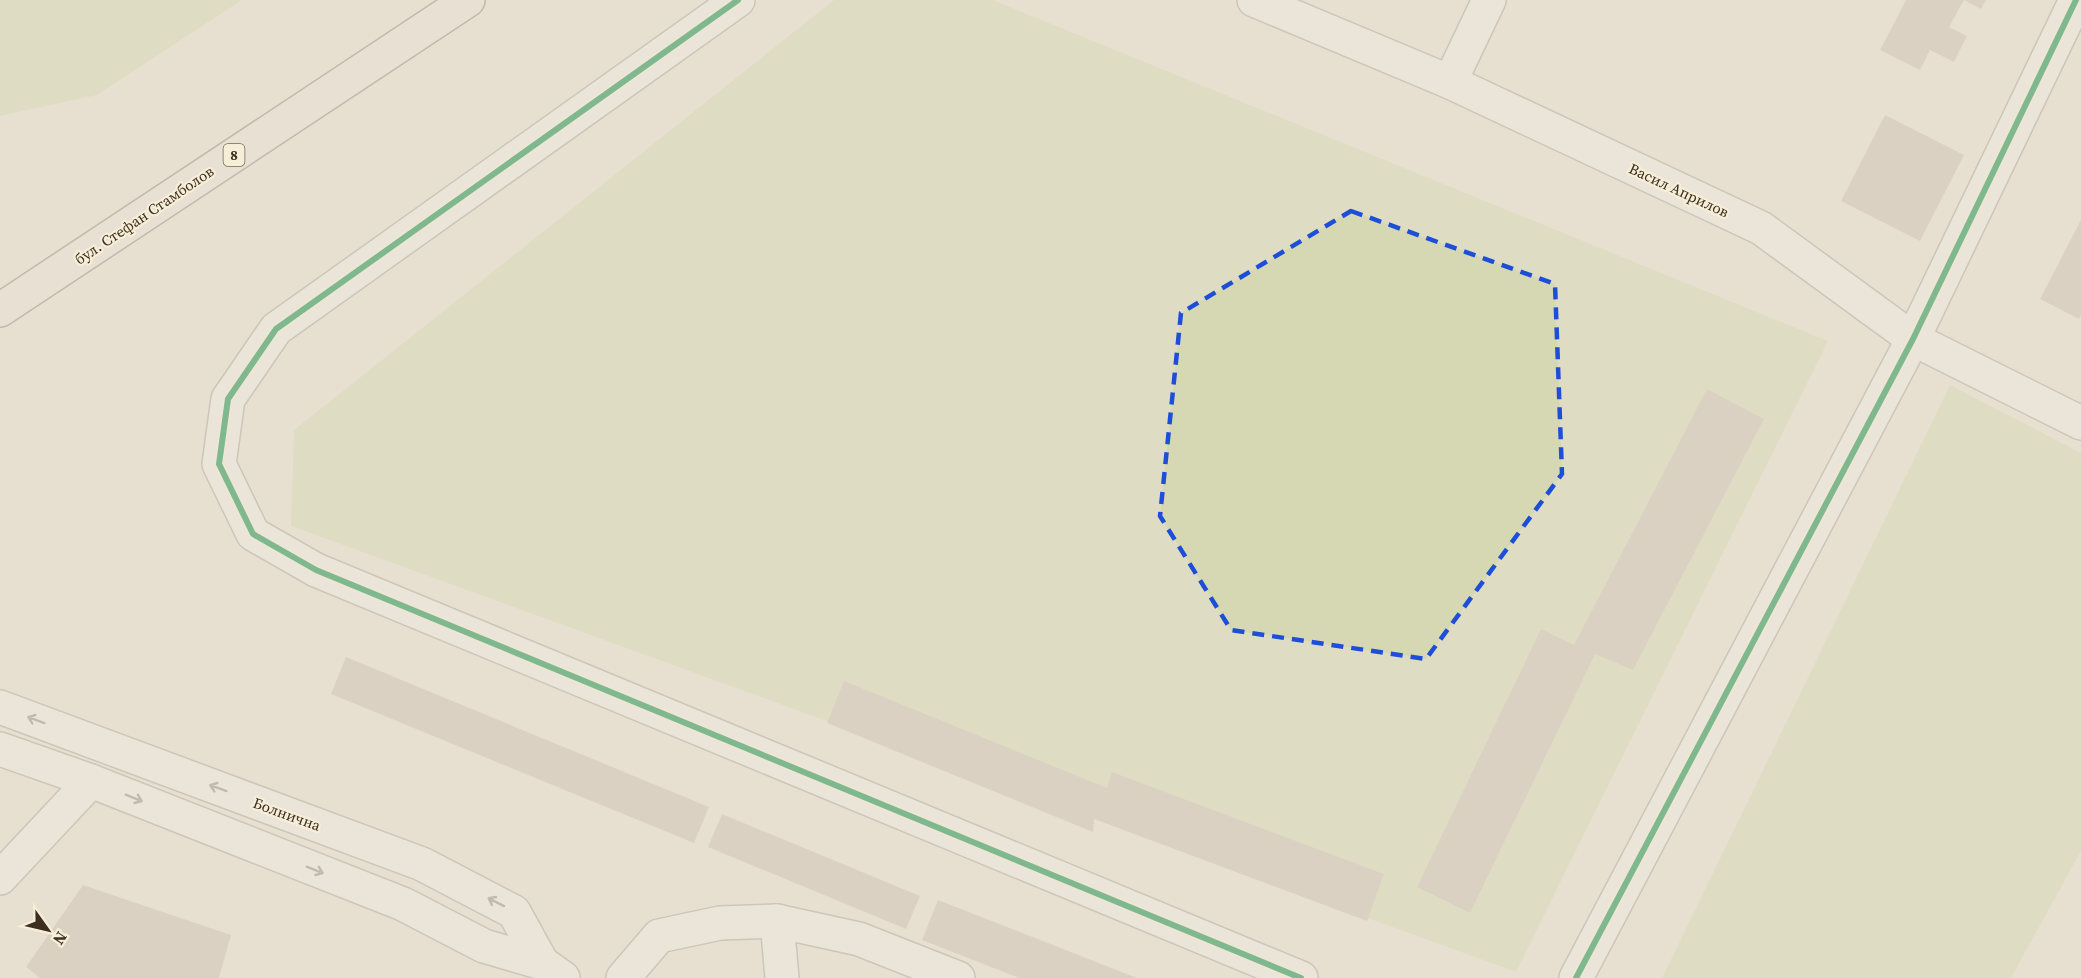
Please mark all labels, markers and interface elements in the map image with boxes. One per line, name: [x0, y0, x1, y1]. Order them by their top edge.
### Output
road number: 8: [224, 144, 244, 166]
street label: Васил Априлов: [1626, 158, 1733, 222]
street label: бул. Стефан Стамболов: [70, 160, 218, 269]
one-way arrow: [27, 714, 46, 725]
one-way arrow: [210, 782, 228, 793]
street label: Болнична: [250, 792, 324, 836]
one-way arrow: [124, 793, 143, 804]
one-way arrow: [305, 865, 324, 876]
one-way arrow: [487, 896, 505, 907]
north arrow: [18, 900, 78, 960]
text: N: [48, 927, 73, 950]

